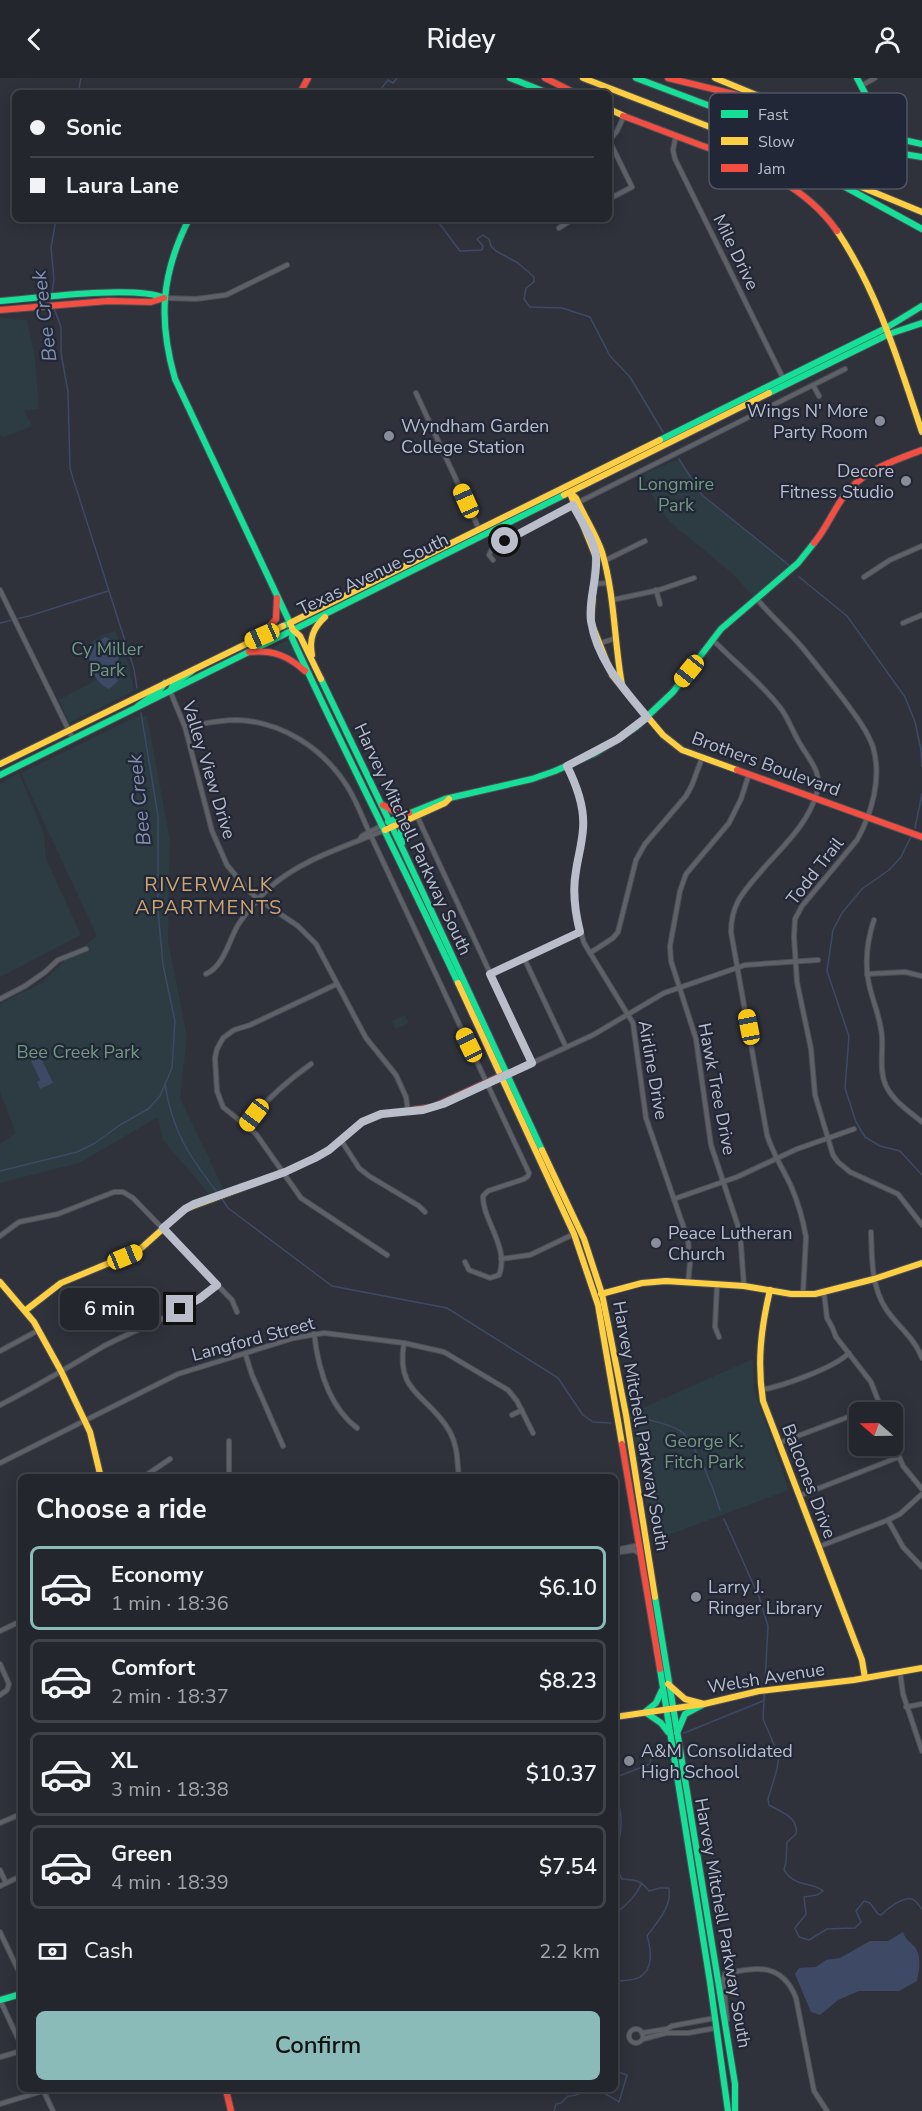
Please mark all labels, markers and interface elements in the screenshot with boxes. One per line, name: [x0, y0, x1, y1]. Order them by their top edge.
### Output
text: Ridey: [426, 21, 496, 58]
icon: back: [18, 23, 51, 56]
icon: person: [871, 23, 904, 56]
legend: [709, 93, 907, 189]
text: Fast: [758, 104, 789, 126]
text: Sonic: [66, 113, 121, 143]
text: Slow: [758, 131, 795, 153]
text: Jam: [757, 158, 785, 180]
text: Laura Lane: [66, 171, 179, 201]
street label: Mile Drive: [707, 210, 765, 294]
water label: Bee Creek: [25, 268, 63, 363]
place label: Wings N' More Party Room: [747, 399, 868, 444]
place label: Wyndham Garden College Station: [401, 414, 549, 459]
marker: Wings N' More Party Room: [873, 414, 887, 428]
marker: Wyndham Garden College Station: [382, 429, 396, 443]
place label: Decore Fitness Studio: [780, 459, 894, 504]
park label: Longmire Park: [638, 472, 714, 517]
marker: Decore Fitness Studio: [899, 474, 913, 488]
car: [450, 481, 482, 521]
street label: Texas Avenue South: [294, 527, 452, 621]
route start: [491, 527, 518, 554]
car: [242, 620, 282, 652]
park label: Cy Miller Park: [71, 637, 143, 682]
car: [671, 651, 707, 691]
street label: Valley View Drive: [176, 697, 241, 842]
street label: Harvey Mitchell Parkway South: [349, 719, 477, 959]
street label: Brothers Boulevard: [688, 726, 844, 802]
water label: Bee Creek: [121, 752, 158, 847]
street label: Todd Trail: [781, 832, 849, 910]
district label: RIVERWALK APARTMENTS: [135, 871, 283, 921]
car: [737, 1008, 761, 1046]
street label: Airline Drive: [632, 1018, 674, 1122]
street label: Hawk Tree Drive: [692, 1021, 742, 1157]
car: [453, 1025, 485, 1065]
park label: Bee Creek Park: [16, 1040, 141, 1064]
car: [236, 1095, 272, 1135]
place label: Peace Lutheran Church: [668, 1221, 792, 1266]
marker: Peace Lutheran Church: [649, 1236, 663, 1250]
car: [105, 1242, 145, 1272]
callout: 6 min: [60, 1288, 159, 1330]
text: 6 min: [84, 1295, 135, 1322]
route end: [166, 1295, 193, 1322]
street label: Harvey Mitchell Parkway South: [607, 1299, 675, 1553]
street label: Langford Street: [189, 1311, 318, 1367]
north arrow: [849, 1402, 903, 1456]
map controls: [849, 1402, 903, 1456]
street label: Balcones Drive: [776, 1420, 842, 1542]
park label: George K. Fitch Park: [664, 1429, 745, 1474]
text: Choose a ride: [36, 1491, 207, 1528]
text: Economy: [111, 1560, 203, 1590]
icon: car: [39, 1561, 93, 1615]
text: $6.10: [539, 1573, 597, 1603]
place label: Larry J. Ringer Library: [708, 1575, 823, 1620]
text: 1 min · 18:36: [111, 1590, 229, 1617]
marker: Larry J. Ringer Library: [689, 1590, 703, 1604]
text: Comfort: [111, 1653, 195, 1683]
icon: car: [39, 1654, 93, 1708]
street label: Welsh Avenue: [706, 1657, 826, 1699]
text: $8.23: [539, 1666, 597, 1696]
text: 2 min · 18:37: [111, 1683, 229, 1710]
place label: A&M Consolidated High School: [641, 1739, 793, 1784]
text: XL: [111, 1746, 138, 1776]
icon: car: [39, 1747, 93, 1801]
marker: A&M Consolidated High School: [622, 1754, 636, 1768]
text: $10.37: [526, 1759, 597, 1789]
text: 3 min · 18:38: [111, 1776, 229, 1803]
street label: Harvey Mitchell Parkway South: [689, 1796, 757, 2050]
text: Green: [111, 1839, 172, 1869]
icon: car: [39, 1840, 93, 1894]
text: $7.54: [539, 1852, 597, 1882]
text: 4 min · 18:39: [111, 1869, 229, 1896]
icon: cash: [36, 1935, 69, 1968]
text: Cash: [84, 1936, 133, 1966]
text: 2.2 km: [539, 1938, 600, 1965]
button: Confirm: [36, 2011, 600, 2080]

